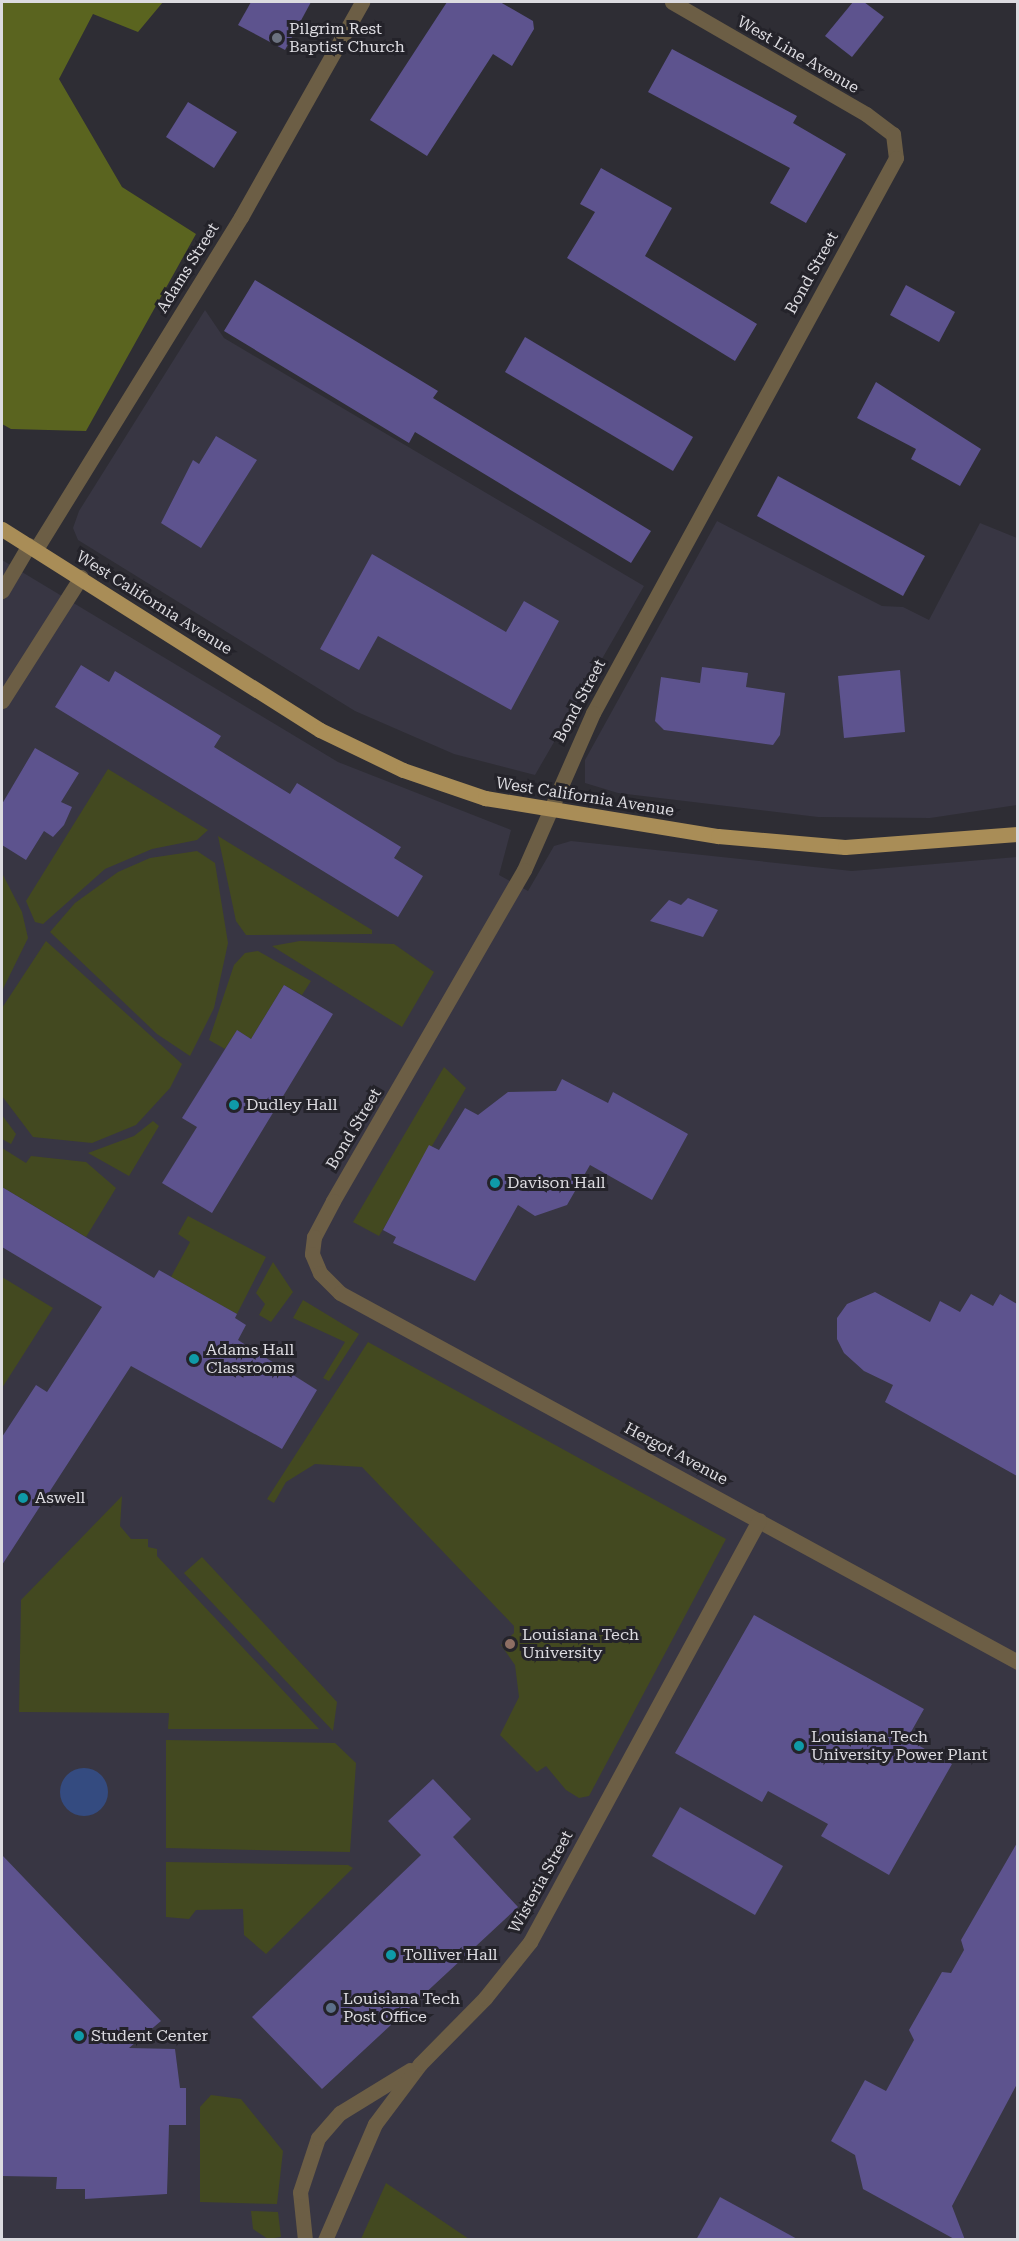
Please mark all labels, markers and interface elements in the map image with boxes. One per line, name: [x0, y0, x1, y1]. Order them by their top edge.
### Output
street label: West Line Avenue: [734, 12, 862, 98]
place label: Pilgrim Rest Baptist Church: [289, 19, 405, 57]
marker: Pilgrim Rest Baptist Church: [270, 31, 284, 45]
street label: Adams Street: [153, 220, 223, 316]
street label: Bond Street: [782, 228, 842, 318]
street label: West California Avenue: [72, 547, 236, 659]
street label: Bond Street: [550, 656, 610, 746]
street label: West California Avenue: [494, 773, 676, 821]
street label: Bond Street: [322, 1085, 386, 1173]
place label: Dudley Hall: [246, 1095, 337, 1115]
marker: Dudley Hall: [227, 1098, 241, 1112]
place label: Davison Hall: [507, 1173, 606, 1193]
marker: Davison Hall: [488, 1176, 502, 1190]
place label: Adams Hall Classrooms: [206, 1340, 294, 1378]
marker: Adams Hall Classrooms: [187, 1352, 201, 1366]
street label: Hergot Avenue: [621, 1419, 731, 1489]
place label: Aswell: [35, 1488, 85, 1508]
marker: Aswell: [16, 1491, 30, 1505]
place label: Louisiana Tech University: [522, 1625, 639, 1663]
marker: Louisiana Tech University: [503, 1637, 517, 1651]
place label: Louisiana Tech University Power Plant: [811, 1727, 987, 1765]
marker: Louisiana Tech University Power Plant: [792, 1739, 806, 1753]
street label: Wisteria Street: [505, 1828, 577, 1936]
place label: Tolliver Hall: [403, 1945, 498, 1965]
marker: Tolliver Hall: [384, 1948, 398, 1962]
place label: Louisiana Tech Post Office: [343, 1989, 460, 2027]
marker: Louisiana Tech Post Office: [324, 2001, 338, 2015]
place label: Student Center: [91, 2026, 208, 2046]
marker: Student Center: [72, 2029, 86, 2043]

